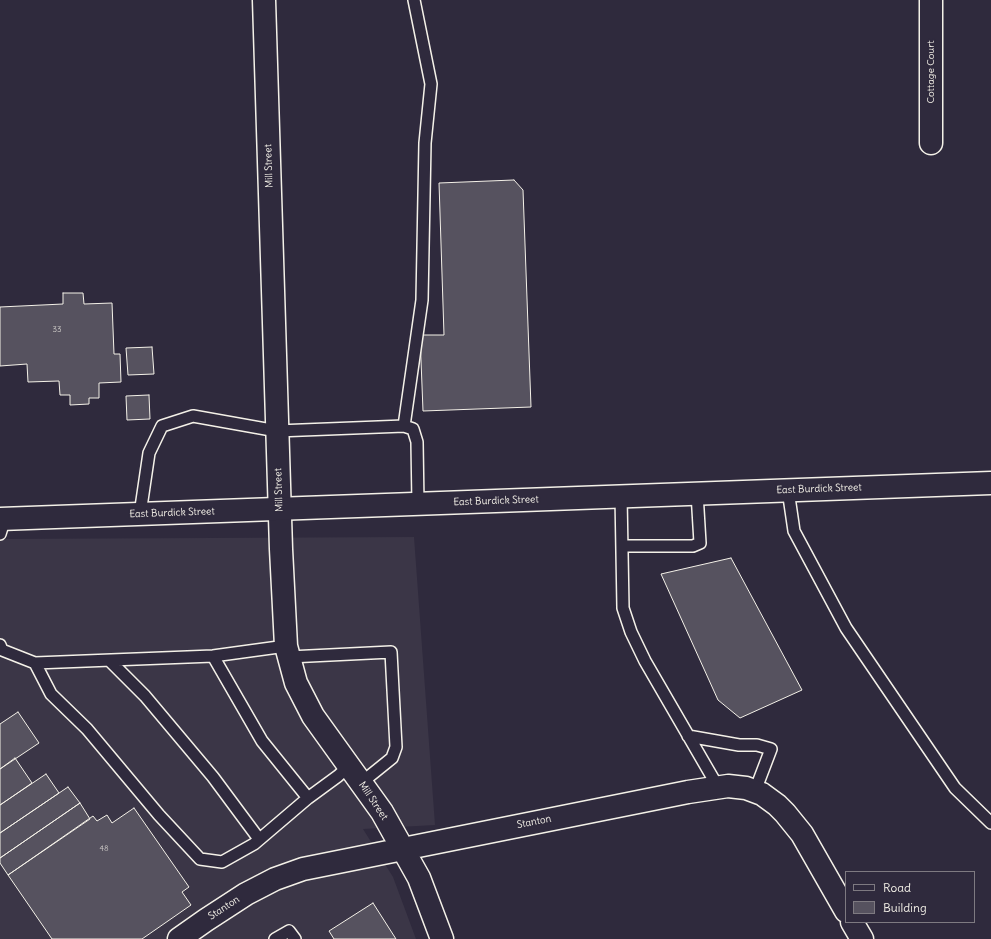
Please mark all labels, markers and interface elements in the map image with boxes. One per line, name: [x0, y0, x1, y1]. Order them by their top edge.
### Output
street label: Cottage Court: [925, 40, 937, 104]
street label: Mill Street: [262, 144, 276, 188]
house number: 33: [52, 325, 62, 335]
street label: Mill Street: [272, 468, 286, 512]
street label: East Burdick Street: [776, 482, 862, 496]
street label: East Burdick Street: [453, 494, 539, 508]
street label: East Burdick Street: [129, 506, 215, 520]
street label: Mill Street: [356, 779, 390, 823]
street label: Stanton: [516, 813, 552, 831]
house number: 48: [99, 844, 109, 854]
legend: [845, 871, 975, 923]
text: Road: [883, 880, 911, 895]
street label: Stanton: [206, 893, 242, 923]
text: Building: [883, 900, 927, 915]

